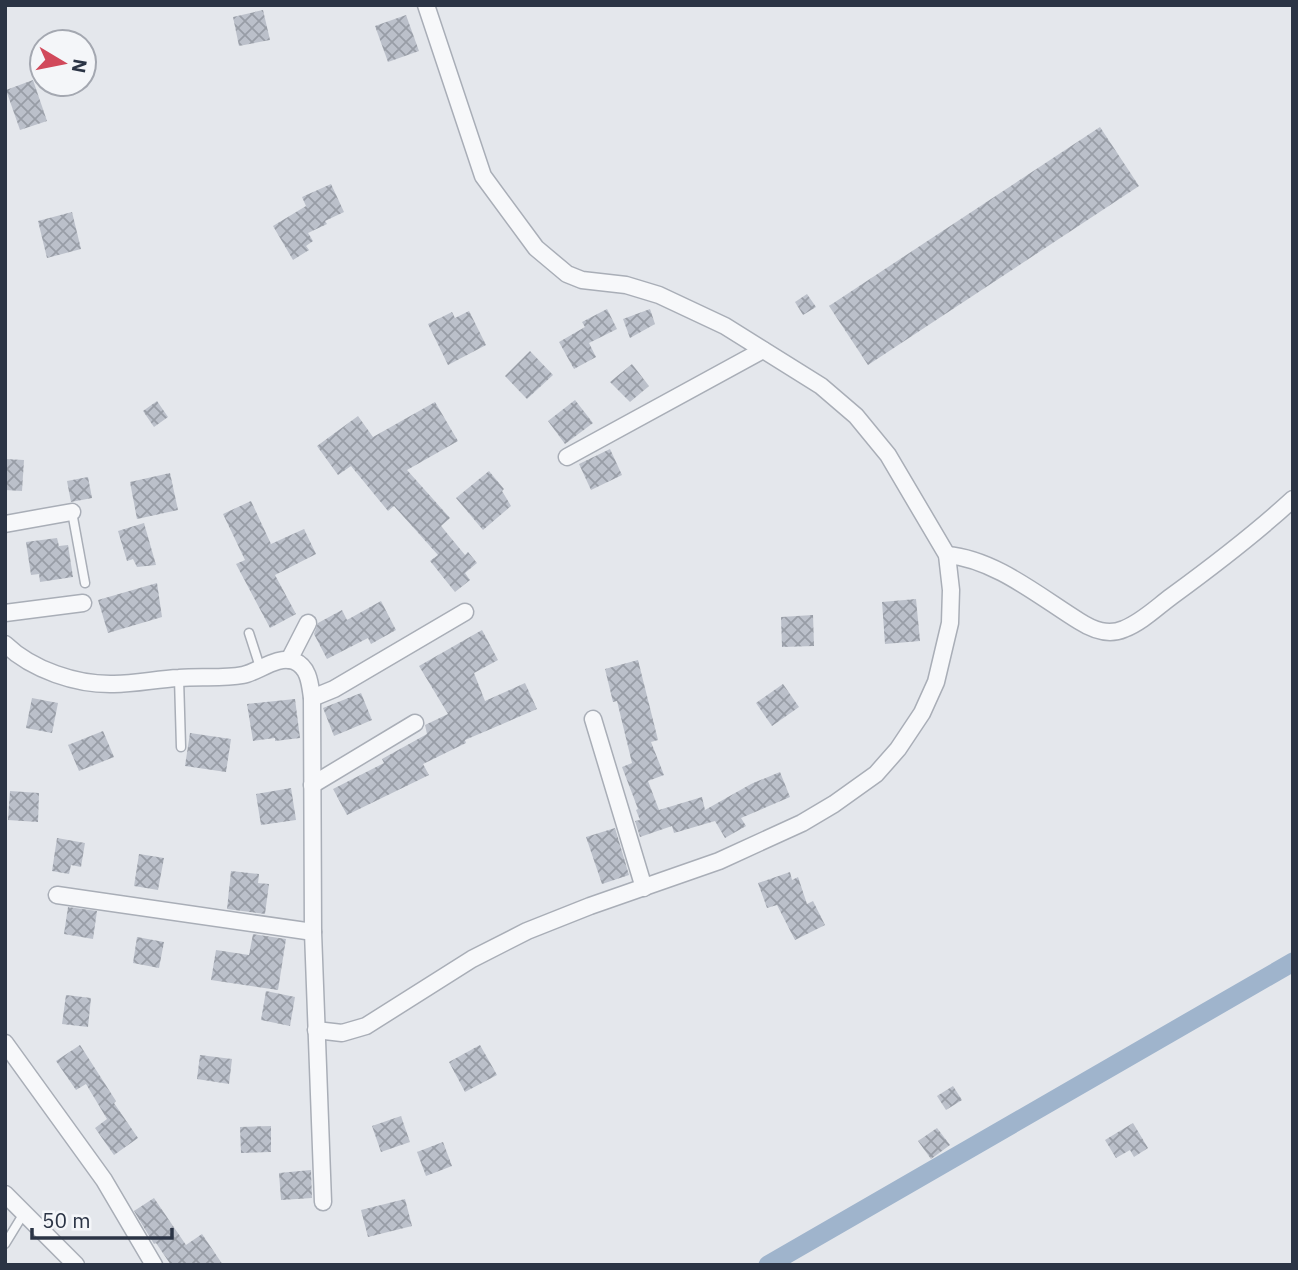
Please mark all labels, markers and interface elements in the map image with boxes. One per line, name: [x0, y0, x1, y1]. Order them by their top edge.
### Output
north arrow: [28, 28, 98, 98]
text: N: [67, 57, 93, 75]
scale bar: [32, 1196, 172, 1240]
text: 50 m: [42, 1206, 91, 1234]

